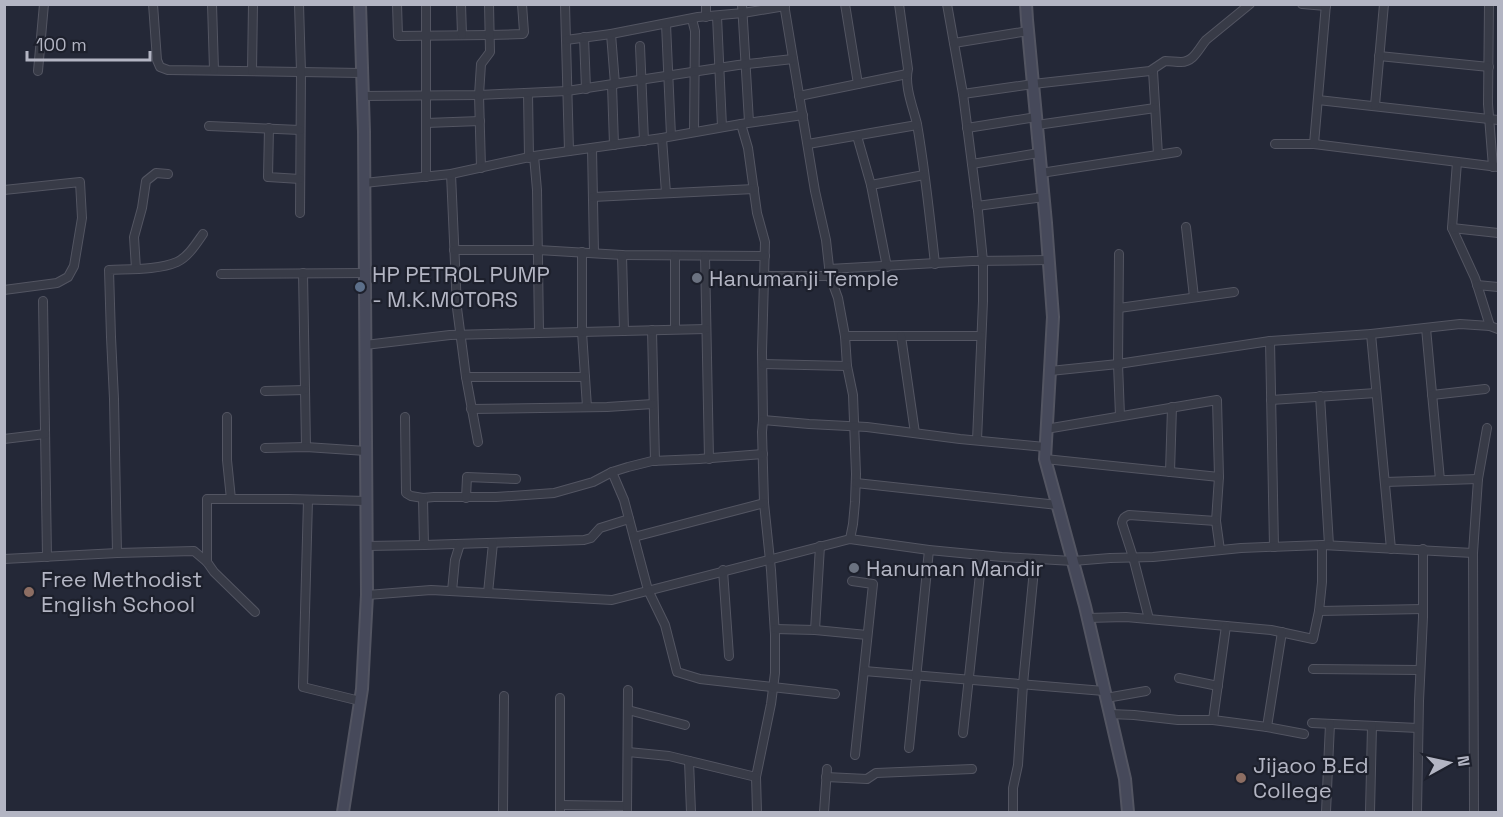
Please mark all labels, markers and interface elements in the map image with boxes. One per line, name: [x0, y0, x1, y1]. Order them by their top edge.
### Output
scale bar: [27, 24, 150, 62]
text: 100 m: [36, 33, 87, 56]
place label: HP PETROL PUMP - M.K.MOTORS: [372, 260, 550, 313]
place label: Hanumanji Temple: [709, 264, 899, 292]
marker: Hanumanji Temple: [690, 271, 704, 285]
marker: HP PETROL PUMP - M.K.MOTORS: [353, 280, 367, 294]
place label: Hanuman Mandir: [866, 554, 1044, 582]
marker: Hanuman Mandir: [847, 561, 861, 575]
place label: Free Methodist English School: [41, 565, 202, 618]
marker: Free Methodist English School: [22, 585, 36, 599]
north arrow: [1419, 733, 1479, 793]
place label: Jijaoo B.Ed College: [1253, 751, 1369, 804]
text: N: [1452, 754, 1475, 768]
marker: Jijaoo B.Ed College: [1234, 771, 1248, 785]

